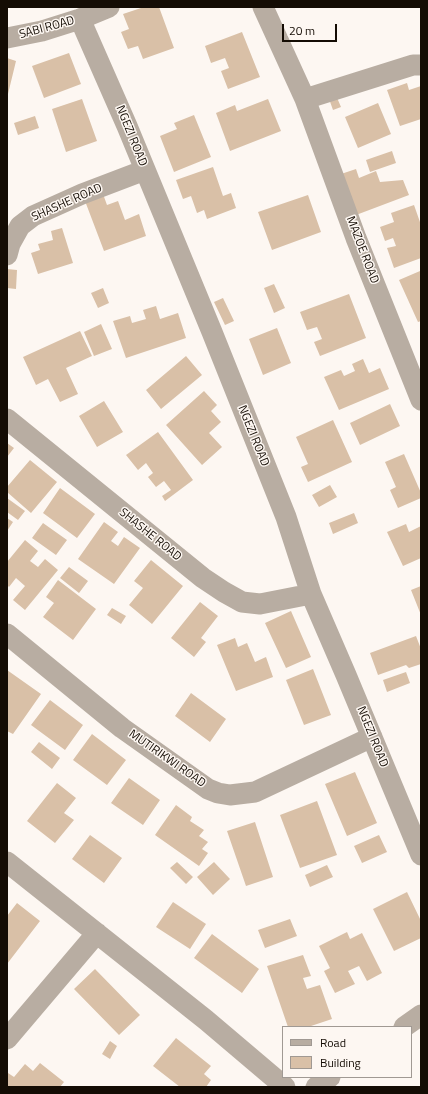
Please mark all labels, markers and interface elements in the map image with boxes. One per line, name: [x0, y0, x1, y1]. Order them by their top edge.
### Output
street label: SABI ROAD: [18, 14, 76, 42]
scale bar: [284, 16, 339, 42]
text: 20 m: [289, 21, 315, 40]
street label: NGEZI ROAD: [112, 104, 150, 168]
street label: SHASHE ROAD: [30, 181, 104, 225]
street label: MAZOE ROAD: [343, 214, 381, 286]
street label: NGEZI ROAD: [234, 404, 272, 468]
street label: SHASHE ROAD: [116, 506, 184, 564]
street label: NGEZI ROAD: [353, 705, 391, 769]
street label: MUTIRIKWI ROAD: [126, 727, 208, 791]
legend: [282, 1026, 412, 1078]
text: Road: [320, 1033, 346, 1052]
text: Building: [320, 1053, 361, 1072]

